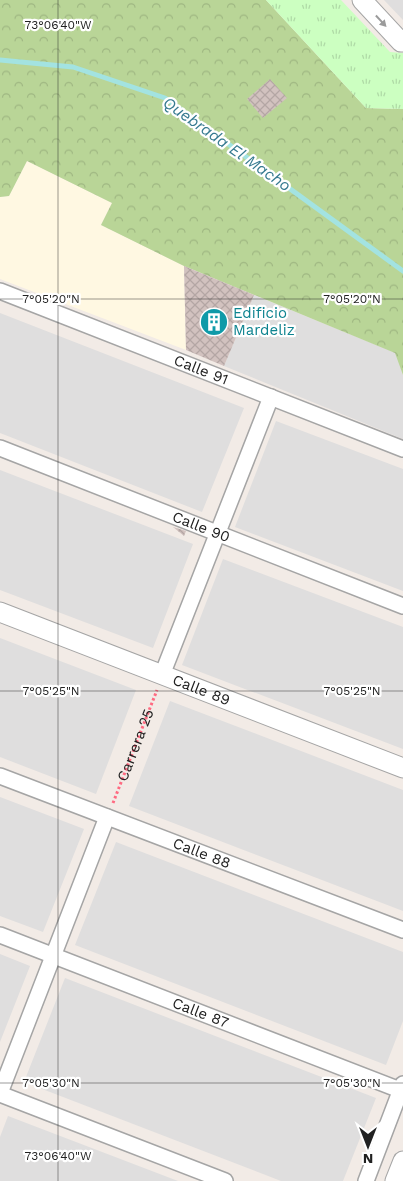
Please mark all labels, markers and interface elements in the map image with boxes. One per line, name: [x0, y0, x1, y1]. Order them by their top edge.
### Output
one-way arrow: [375, 15, 387, 27]
text: 73°06'40"W: [25, 18, 92, 32]
water label: Quebrada El Macho: [159, 93, 295, 195]
text: 7°05'20"N: [22, 292, 80, 306]
text: 7°05'20"N: [323, 292, 381, 306]
place label: Edificio Mardeliz: [233, 304, 295, 339]
building icon: Edificio Mardeliz: [199, 307, 229, 337]
street label: Calle 91: [171, 351, 231, 389]
street label: Calle 90: [170, 507, 232, 546]
street label: Calle 89: [170, 671, 233, 709]
text: 7°05'25"N: [22, 684, 80, 698]
text: 7°05'25"N: [323, 684, 381, 698]
street label: Carrera 25: [113, 706, 158, 784]
street label: Calle 88: [170, 834, 233, 872]
street label: Calle 87: [170, 994, 231, 1032]
text: 7°05'30"N: [22, 1076, 80, 1090]
text: 7°05'30"N: [323, 1076, 381, 1090]
north arrow: [343, 1121, 393, 1171]
text: 73°06'40"W: [25, 1149, 92, 1163]
text: N: [363, 1151, 373, 1167]

